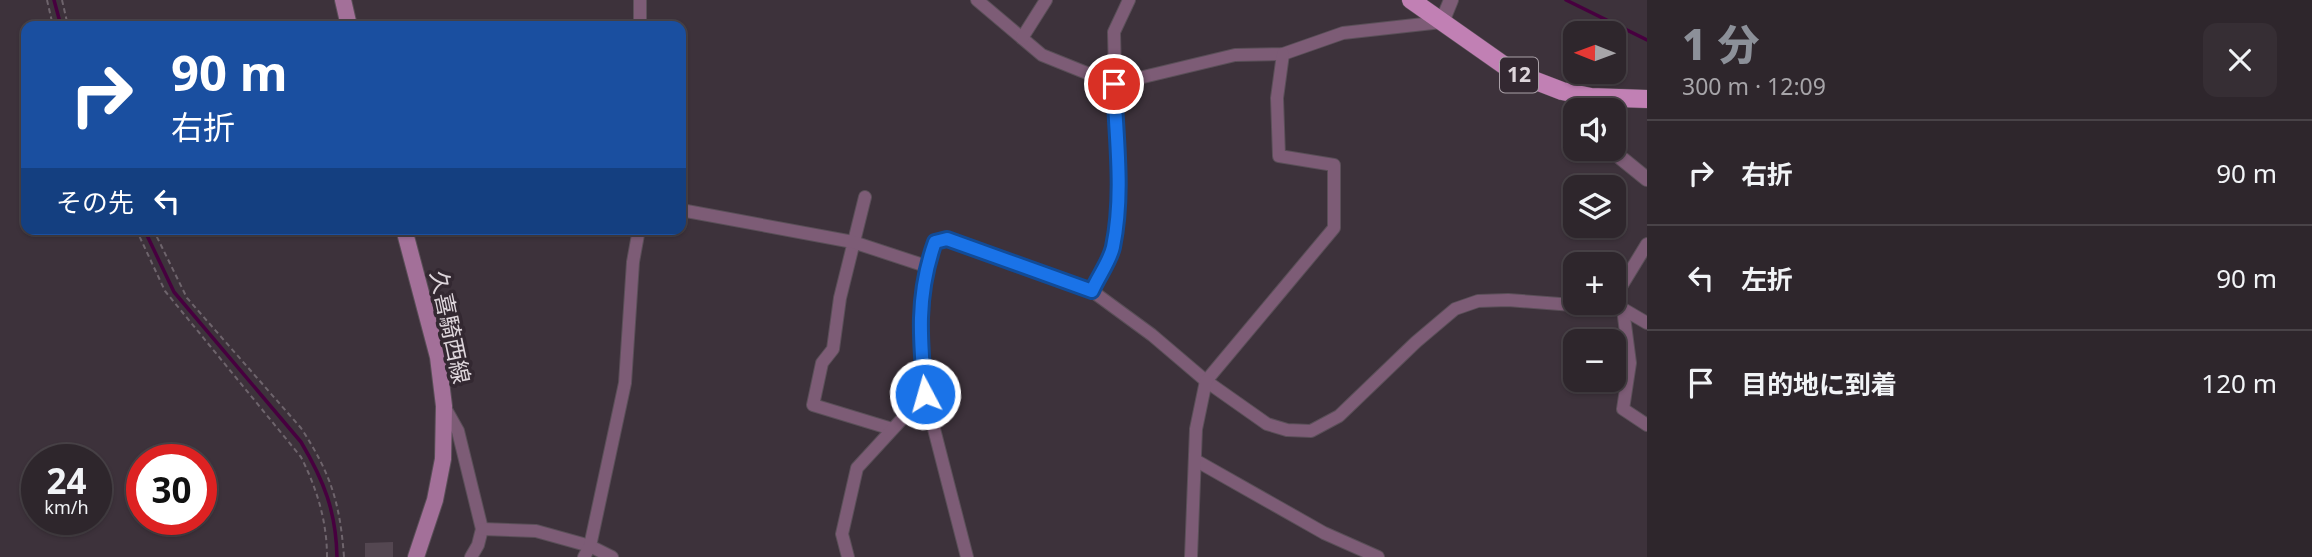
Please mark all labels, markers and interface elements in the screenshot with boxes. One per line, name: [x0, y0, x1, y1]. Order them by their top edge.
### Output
text: 1 分: [1682, 15, 1759, 72]
north arrow: [1563, 21, 1626, 84]
map controls: [1563, 21, 1626, 392]
button: close: [2203, 23, 2277, 97]
text: 90 m: [171, 39, 288, 105]
icon: right: [56, 49, 147, 140]
pin: [1084, 54, 1144, 114]
road number: 12: [1500, 57, 1538, 92]
icon: arrive: [1095, 65, 1133, 103]
text: 300 m · 12:09: [1682, 70, 1826, 102]
button: sound: [1563, 98, 1626, 161]
text: 右折: [171, 105, 235, 148]
icon: right: [1682, 154, 1720, 192]
text: 90 m: [2216, 155, 2277, 191]
text: 右折: [1741, 156, 1793, 192]
button: layers: [1563, 175, 1626, 238]
icon: left: [148, 182, 186, 220]
text: その先: [56, 184, 134, 220]
button: +: [1563, 252, 1626, 315]
icon: left: [1682, 259, 1720, 297]
text: 90 m: [2216, 260, 2277, 296]
text: 左折: [1741, 261, 1793, 297]
street label: 久喜騎西線: [423, 267, 479, 386]
button: −: [1563, 329, 1626, 392]
position arrow: [888, 357, 962, 431]
icon: arrive: [1682, 364, 1720, 402]
text: 120 m: [2201, 365, 2277, 401]
text: 目的地に到着: [1741, 366, 1897, 402]
speed limit sign: 30: [126, 444, 217, 535]
text: 24: [46, 457, 87, 504]
text: km/h: [44, 495, 89, 519]

